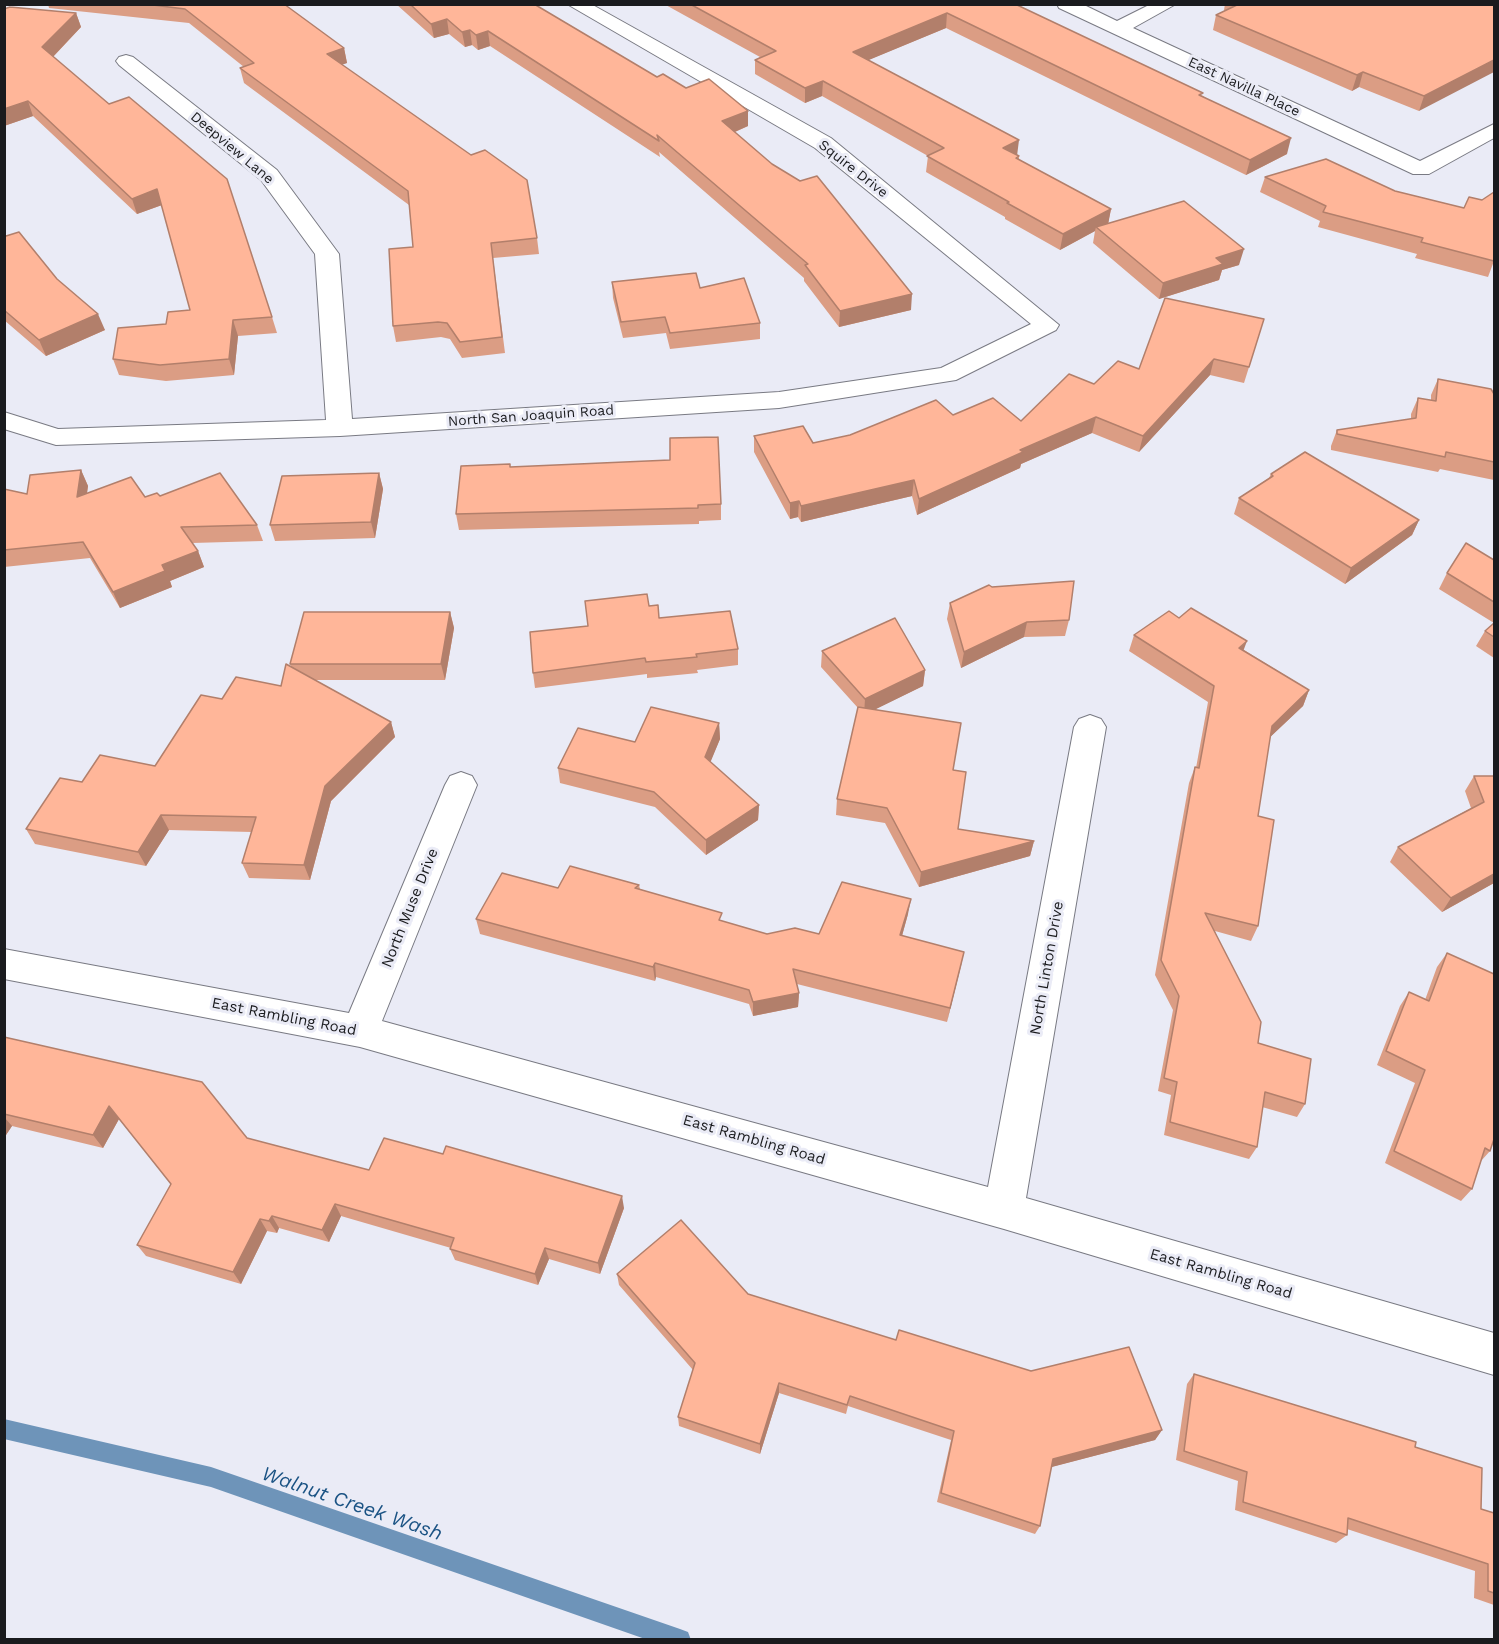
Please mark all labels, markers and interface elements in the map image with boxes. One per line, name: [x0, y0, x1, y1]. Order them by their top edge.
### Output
street label: East Navilla Place: [1185, 54, 1303, 120]
street label: Deepview Lane: [187, 108, 277, 188]
street label: Squire Drive: [815, 137, 891, 201]
street label: North San Joaquin Road: [447, 402, 615, 430]
street label: North Muse Drive: [378, 846, 442, 970]
street label: North Linton Drive: [1026, 900, 1068, 1036]
street label: East Rambling Road: [210, 994, 358, 1040]
street label: East Rambling Road: [681, 1111, 827, 1169]
street label: East Rambling Road: [1148, 1245, 1294, 1303]
water label: Walnut Creek Wash: [259, 1462, 445, 1546]

